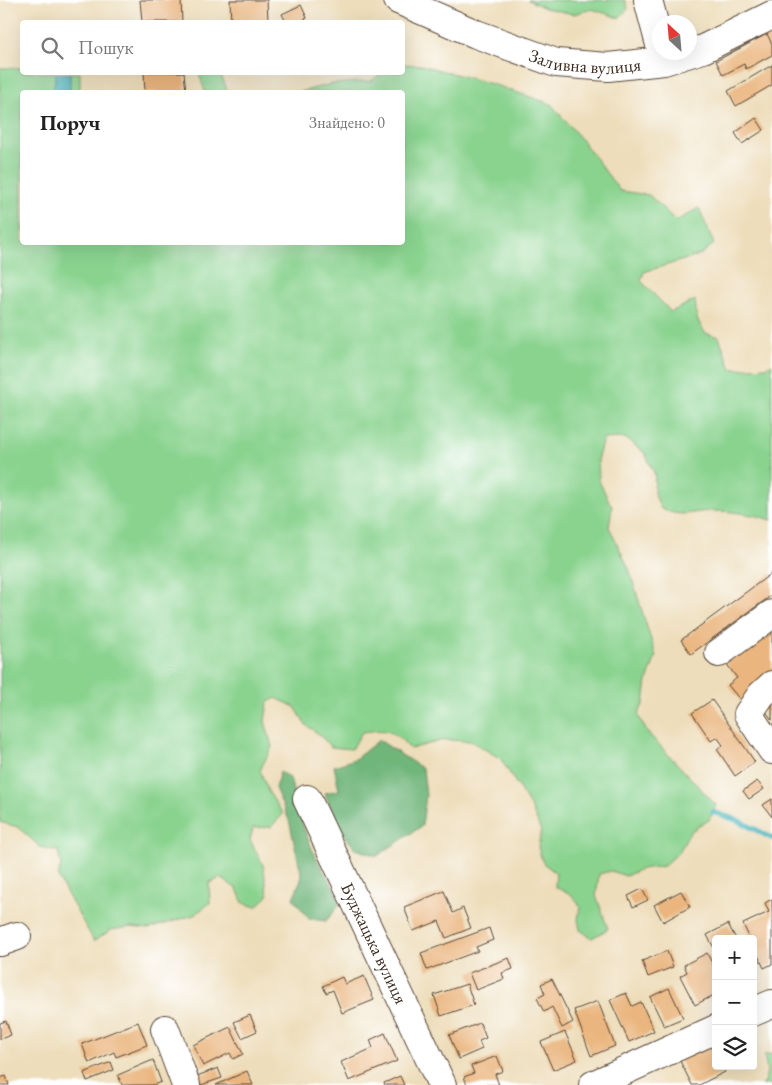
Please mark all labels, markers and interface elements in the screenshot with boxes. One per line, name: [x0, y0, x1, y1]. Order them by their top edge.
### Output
north arrow: [652, 15, 697, 60]
search box: [20, 20, 405, 75]
icon: search: [38, 34, 66, 62]
text: Пошук: [78, 35, 134, 60]
street label: Заливна вулиця: [526, 43, 642, 79]
text: Поруч: [40, 109, 100, 136]
text: Знайдено: 0: [309, 112, 385, 133]
street label: Буджацька вулиця: [336, 878, 413, 1007]
map controls: [712, 935, 757, 1070]
button: +: [712, 935, 757, 980]
button: −: [712, 980, 757, 1025]
button: layers: [712, 1025, 757, 1070]

